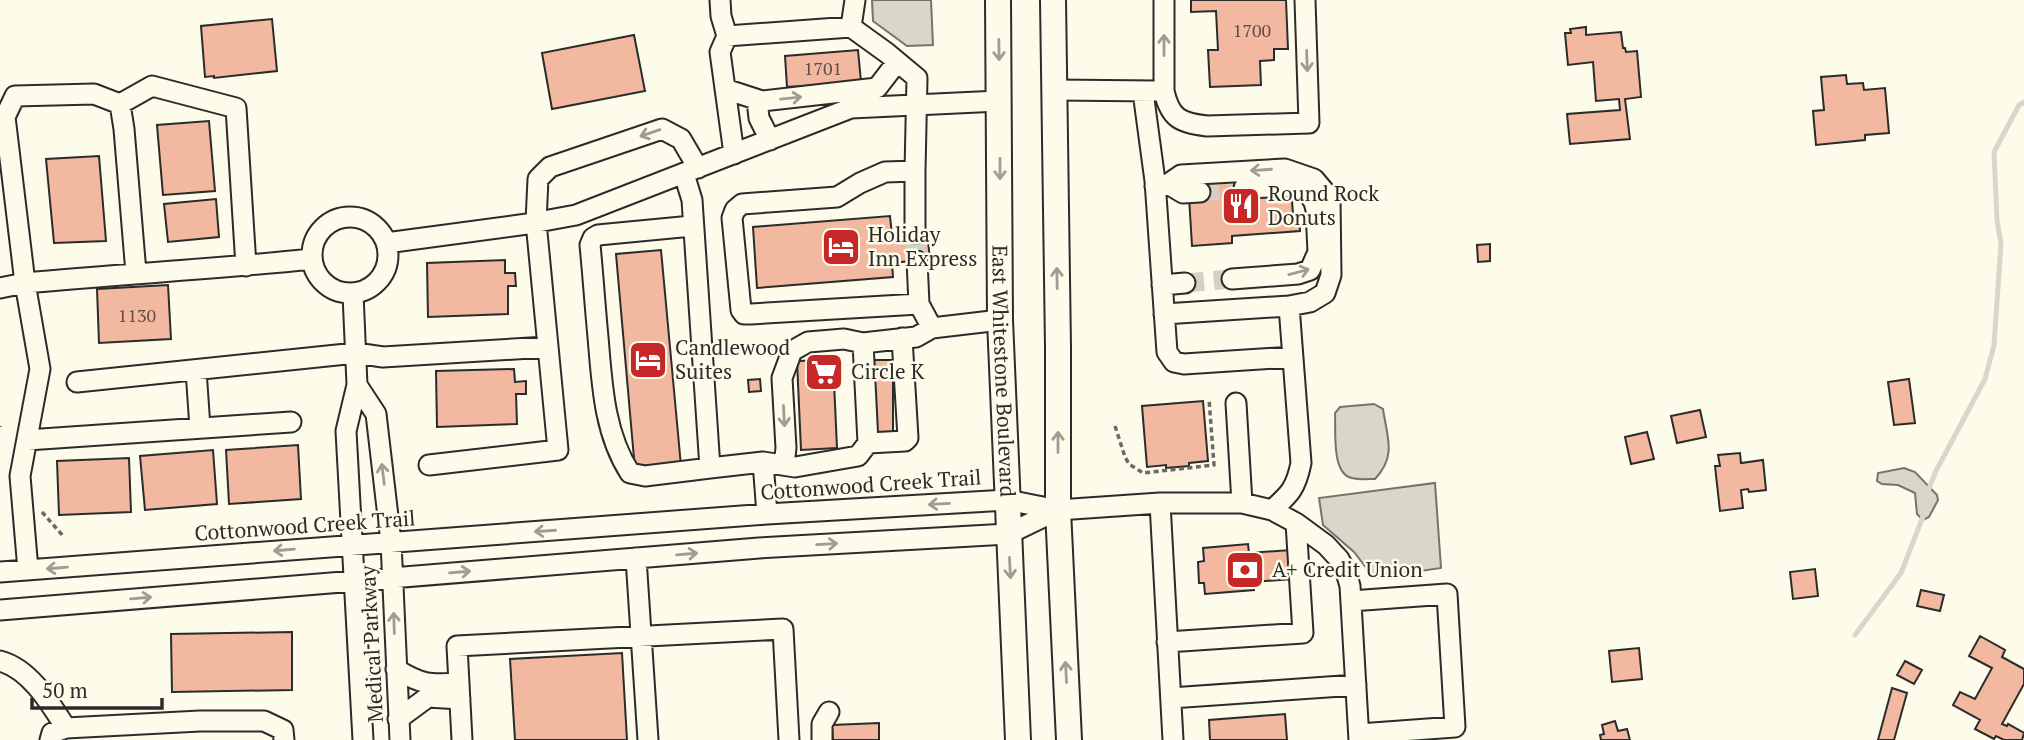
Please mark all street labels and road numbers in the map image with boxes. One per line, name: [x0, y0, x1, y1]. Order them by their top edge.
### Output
street label: East Whitestone Boulevard: [987, 245, 1023, 498]
street label: Cottonwood Creek Trail: [760, 462, 982, 506]
street label: Cottonwood Creek Trail: [194, 503, 416, 547]
street label: Medical Parkway: [353, 565, 389, 723]

